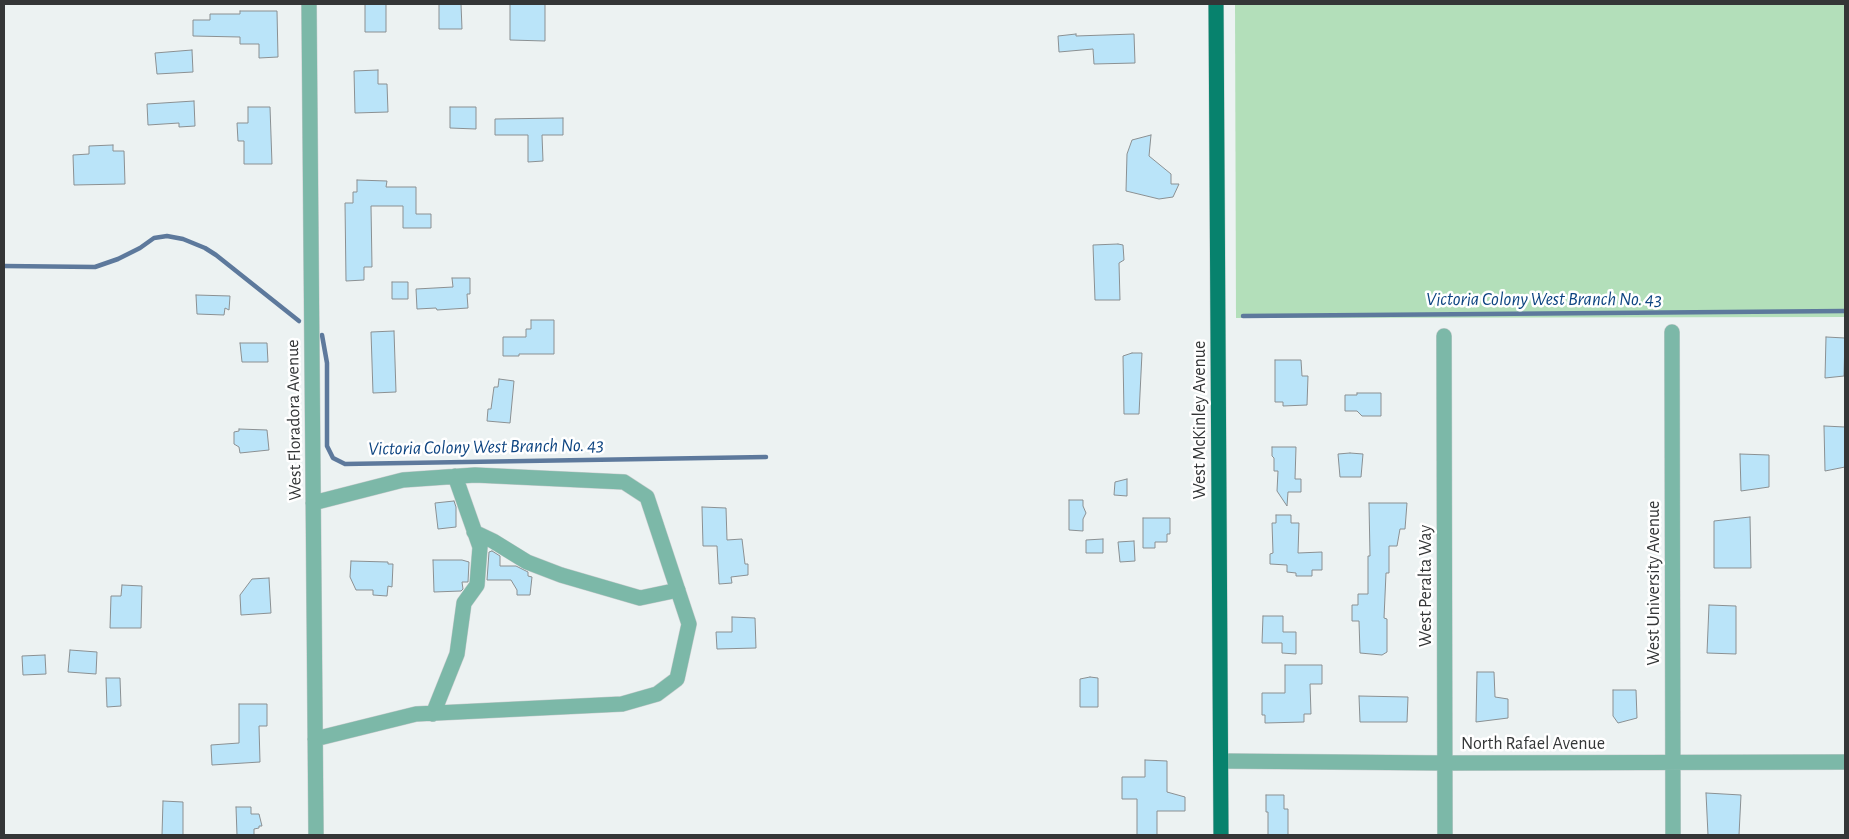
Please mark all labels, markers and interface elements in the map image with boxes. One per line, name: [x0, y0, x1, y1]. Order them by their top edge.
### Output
water label: Victoria Colony West Branch No. 43: [1426, 288, 1662, 310]
street label: West Floradora Avenue: [282, 339, 306, 501]
street label: West McKinley Avenue: [1189, 341, 1211, 499]
water label: Victoria Colony West Branch No. 43: [368, 434, 604, 460]
street label: West University Avenue: [1643, 501, 1665, 665]
street label: West Peralta Way: [1415, 525, 1437, 647]
street label: North Rafael Avenue: [1461, 733, 1605, 755]

